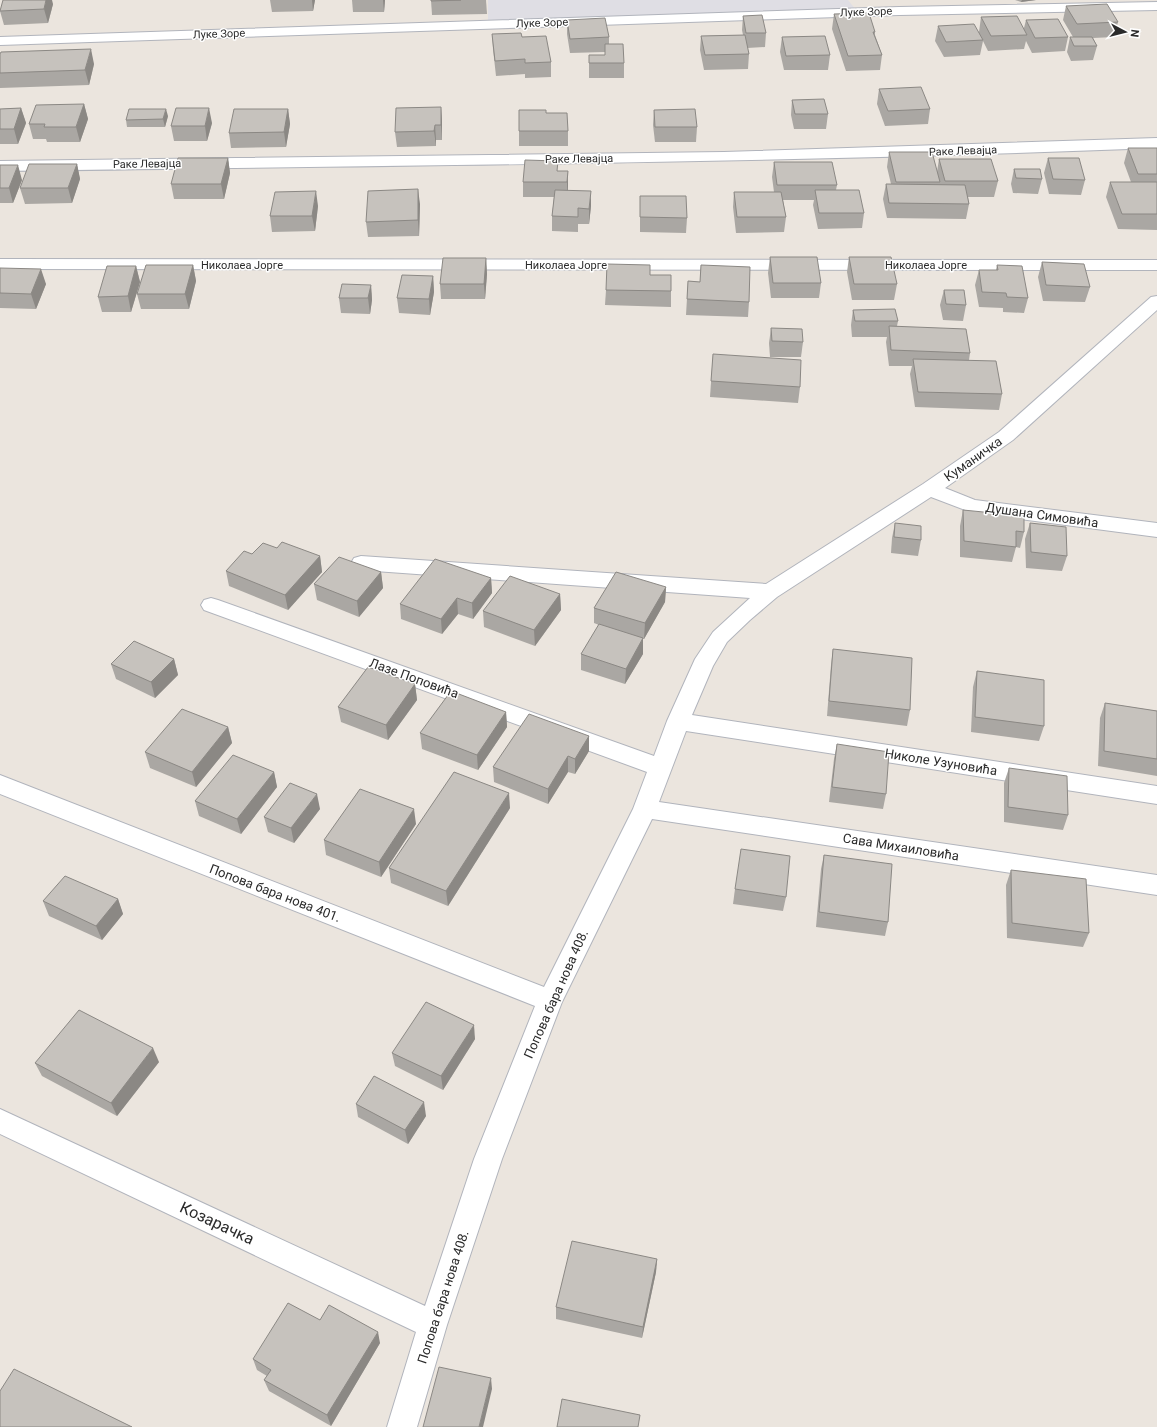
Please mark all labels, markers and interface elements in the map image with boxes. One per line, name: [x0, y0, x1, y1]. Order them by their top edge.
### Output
street label: Луке Зоре: [840, 5, 892, 19]
north arrow: [1105, 12, 1145, 52]
street label: Луке Зоре: [516, 16, 568, 30]
street label: Луке Зоре: [193, 27, 245, 41]
text: N: [1127, 29, 1141, 38]
street label: Раке Левајца: [929, 143, 997, 159]
street label: Раке Левајца: [545, 152, 613, 166]
street label: Раке Левајца: [113, 157, 181, 171]
street label: Николаеа Јорге: [201, 259, 283, 272]
street label: Николаеа Јорге: [525, 259, 607, 272]
street label: Николаеа Јорге: [885, 259, 967, 272]
street label: Куманичка: [941, 434, 1005, 484]
street label: Душана Симовића: [985, 500, 1099, 530]
street label: Лазе Поповића: [367, 655, 461, 701]
street label: Николе Узуновића: [884, 746, 998, 778]
street label: Сава Михаиловића: [842, 830, 960, 864]
street label: Попова бара нова 401.: [207, 861, 343, 925]
street label: Попова бара нова 408.: [521, 927, 591, 1061]
street label: Козарачка: [177, 1198, 257, 1248]
street label: Попова бара нова 408.: [414, 1228, 472, 1366]

